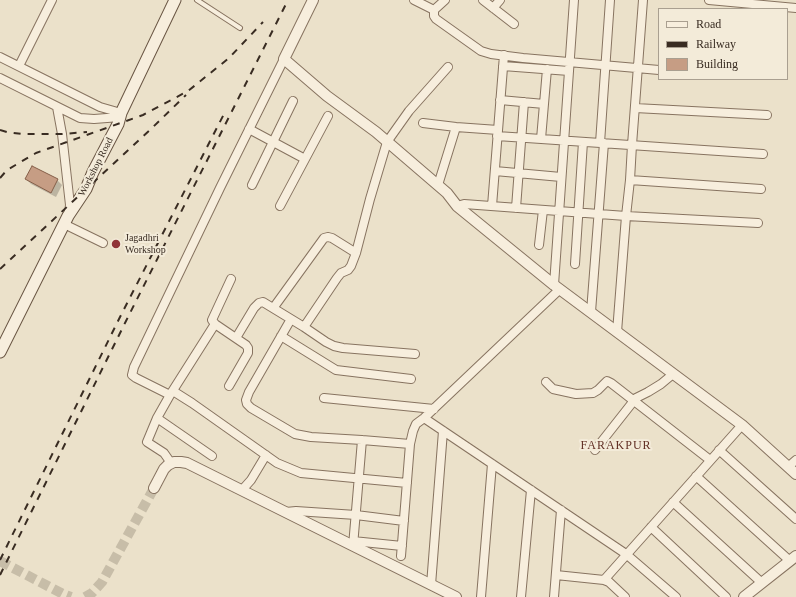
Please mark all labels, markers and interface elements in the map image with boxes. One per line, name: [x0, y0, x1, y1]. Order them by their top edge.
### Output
legend: [658, 8, 788, 80]
text: Road: [696, 17, 721, 31]
text: Railway: [696, 37, 736, 51]
text: Building: [696, 57, 738, 71]
street label: Workshop Road: [76, 136, 116, 198]
place label: Jagadhri Workshop: [125, 232, 166, 256]
marker: Jagadhri Workshop: [110, 238, 122, 250]
district label: FARAKPUR: [580, 439, 652, 453]

